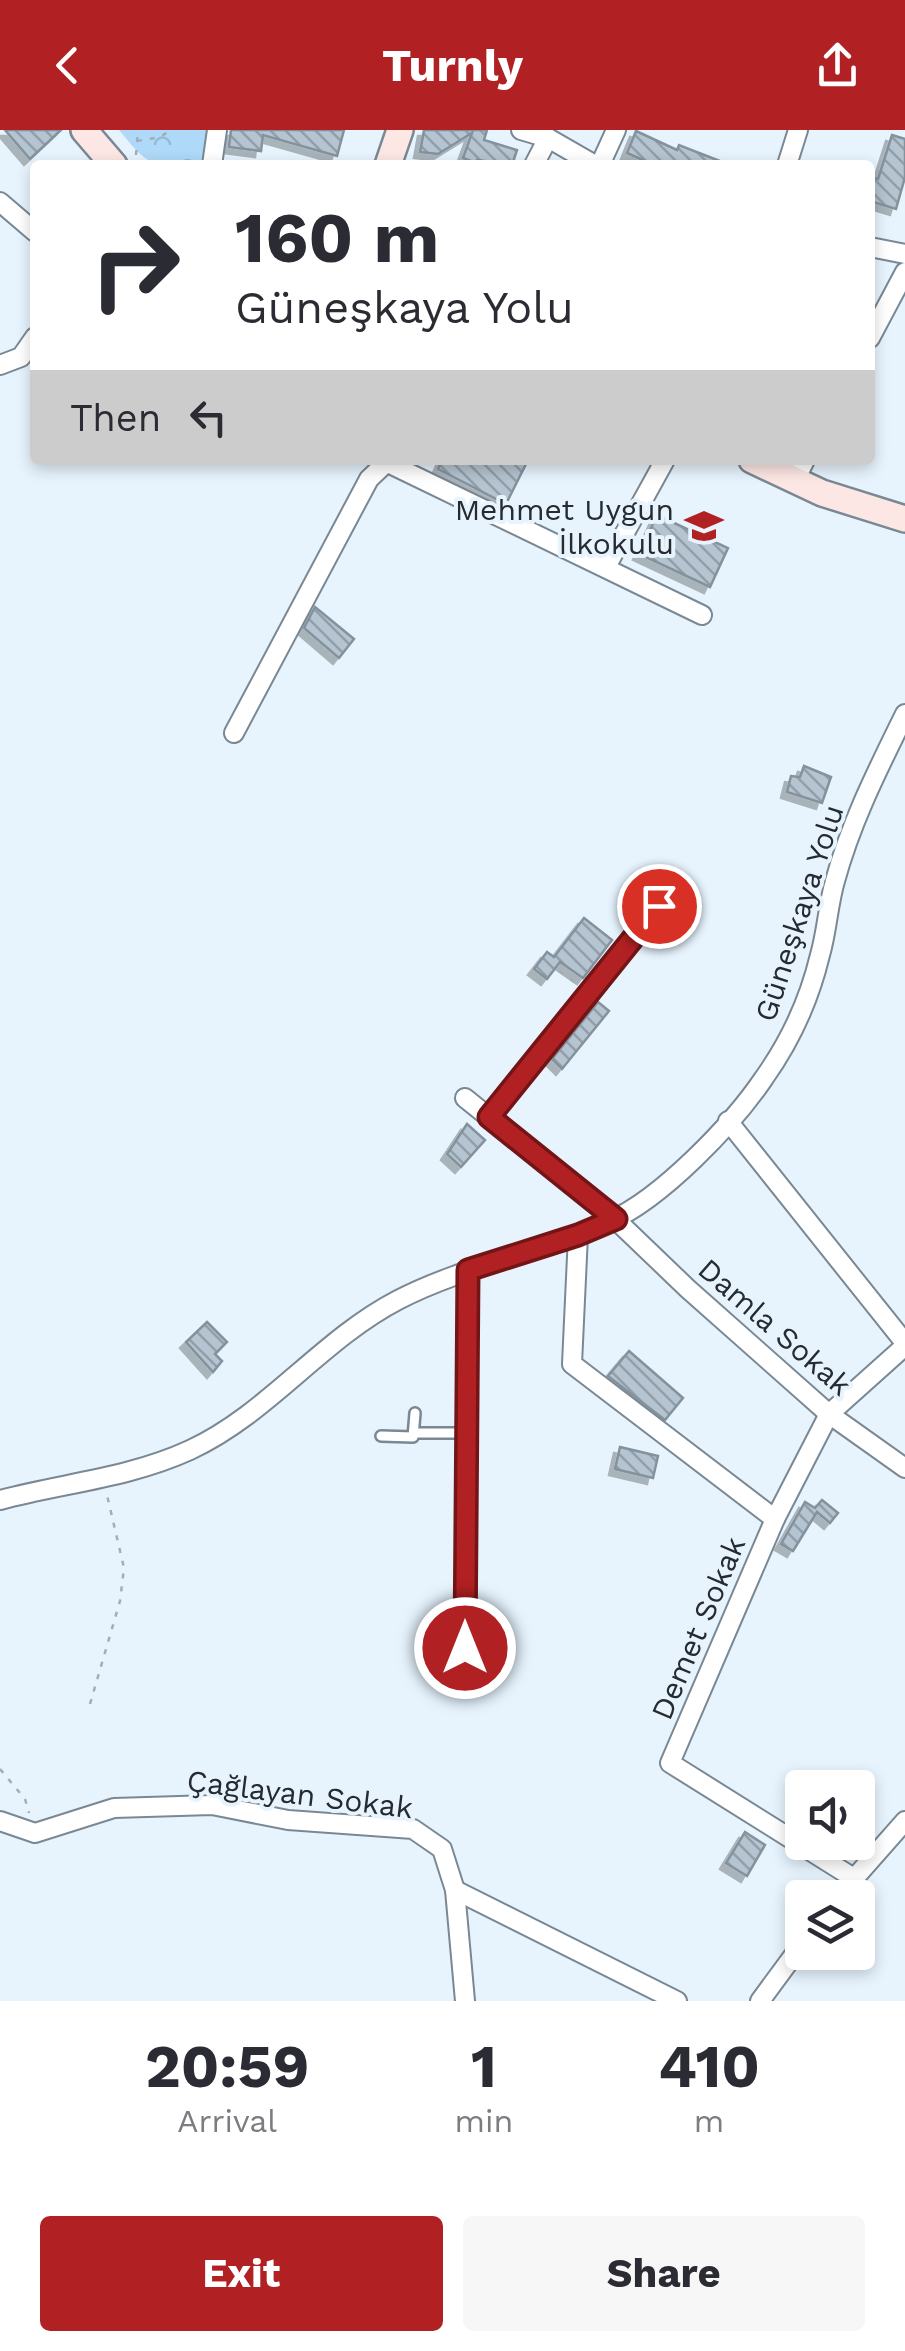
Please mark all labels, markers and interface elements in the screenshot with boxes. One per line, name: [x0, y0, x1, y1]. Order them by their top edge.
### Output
icon: back: [40, 38, 95, 93]
icon: share: [810, 38, 865, 93]
text: Turnly: [382, 39, 523, 92]
text: 160 m: [235, 197, 439, 279]
icon: right: [70, 200, 200, 330]
text: Güneşkaya Yolu: [235, 281, 574, 334]
icon: left: [181, 390, 236, 445]
text: Then: [70, 396, 161, 440]
place label: Mehmet Uygun İlkokulu: [455, 492, 674, 561]
school or university icon: Mehmet Uygun İlkokulu: [683, 505, 725, 547]
street label: Güneşkaya Yolu: [747, 800, 851, 1026]
pin: [617, 864, 702, 949]
icon: arrive: [632, 879, 687, 934]
street label: Damla Sokak: [692, 1251, 858, 1403]
street label: Demet Sokak: [644, 1531, 752, 1725]
position arrow: [413, 1596, 517, 1700]
street label: Çağlayan Sokak: [185, 1763, 415, 1825]
map controls: [785, 1770, 875, 1970]
button: sound: [785, 1770, 875, 1860]
button: layers: [785, 1880, 875, 1970]
text: 20:59: [145, 2031, 309, 2102]
text: 1: [471, 2031, 497, 2102]
text: 410: [658, 2031, 760, 2102]
text: Arrival: [177, 2102, 277, 2140]
text: min: [454, 2102, 513, 2140]
text: m: [694, 2102, 724, 2140]
button: Exit: [40, 2216, 443, 2331]
button: Share: [463, 2216, 865, 2331]

